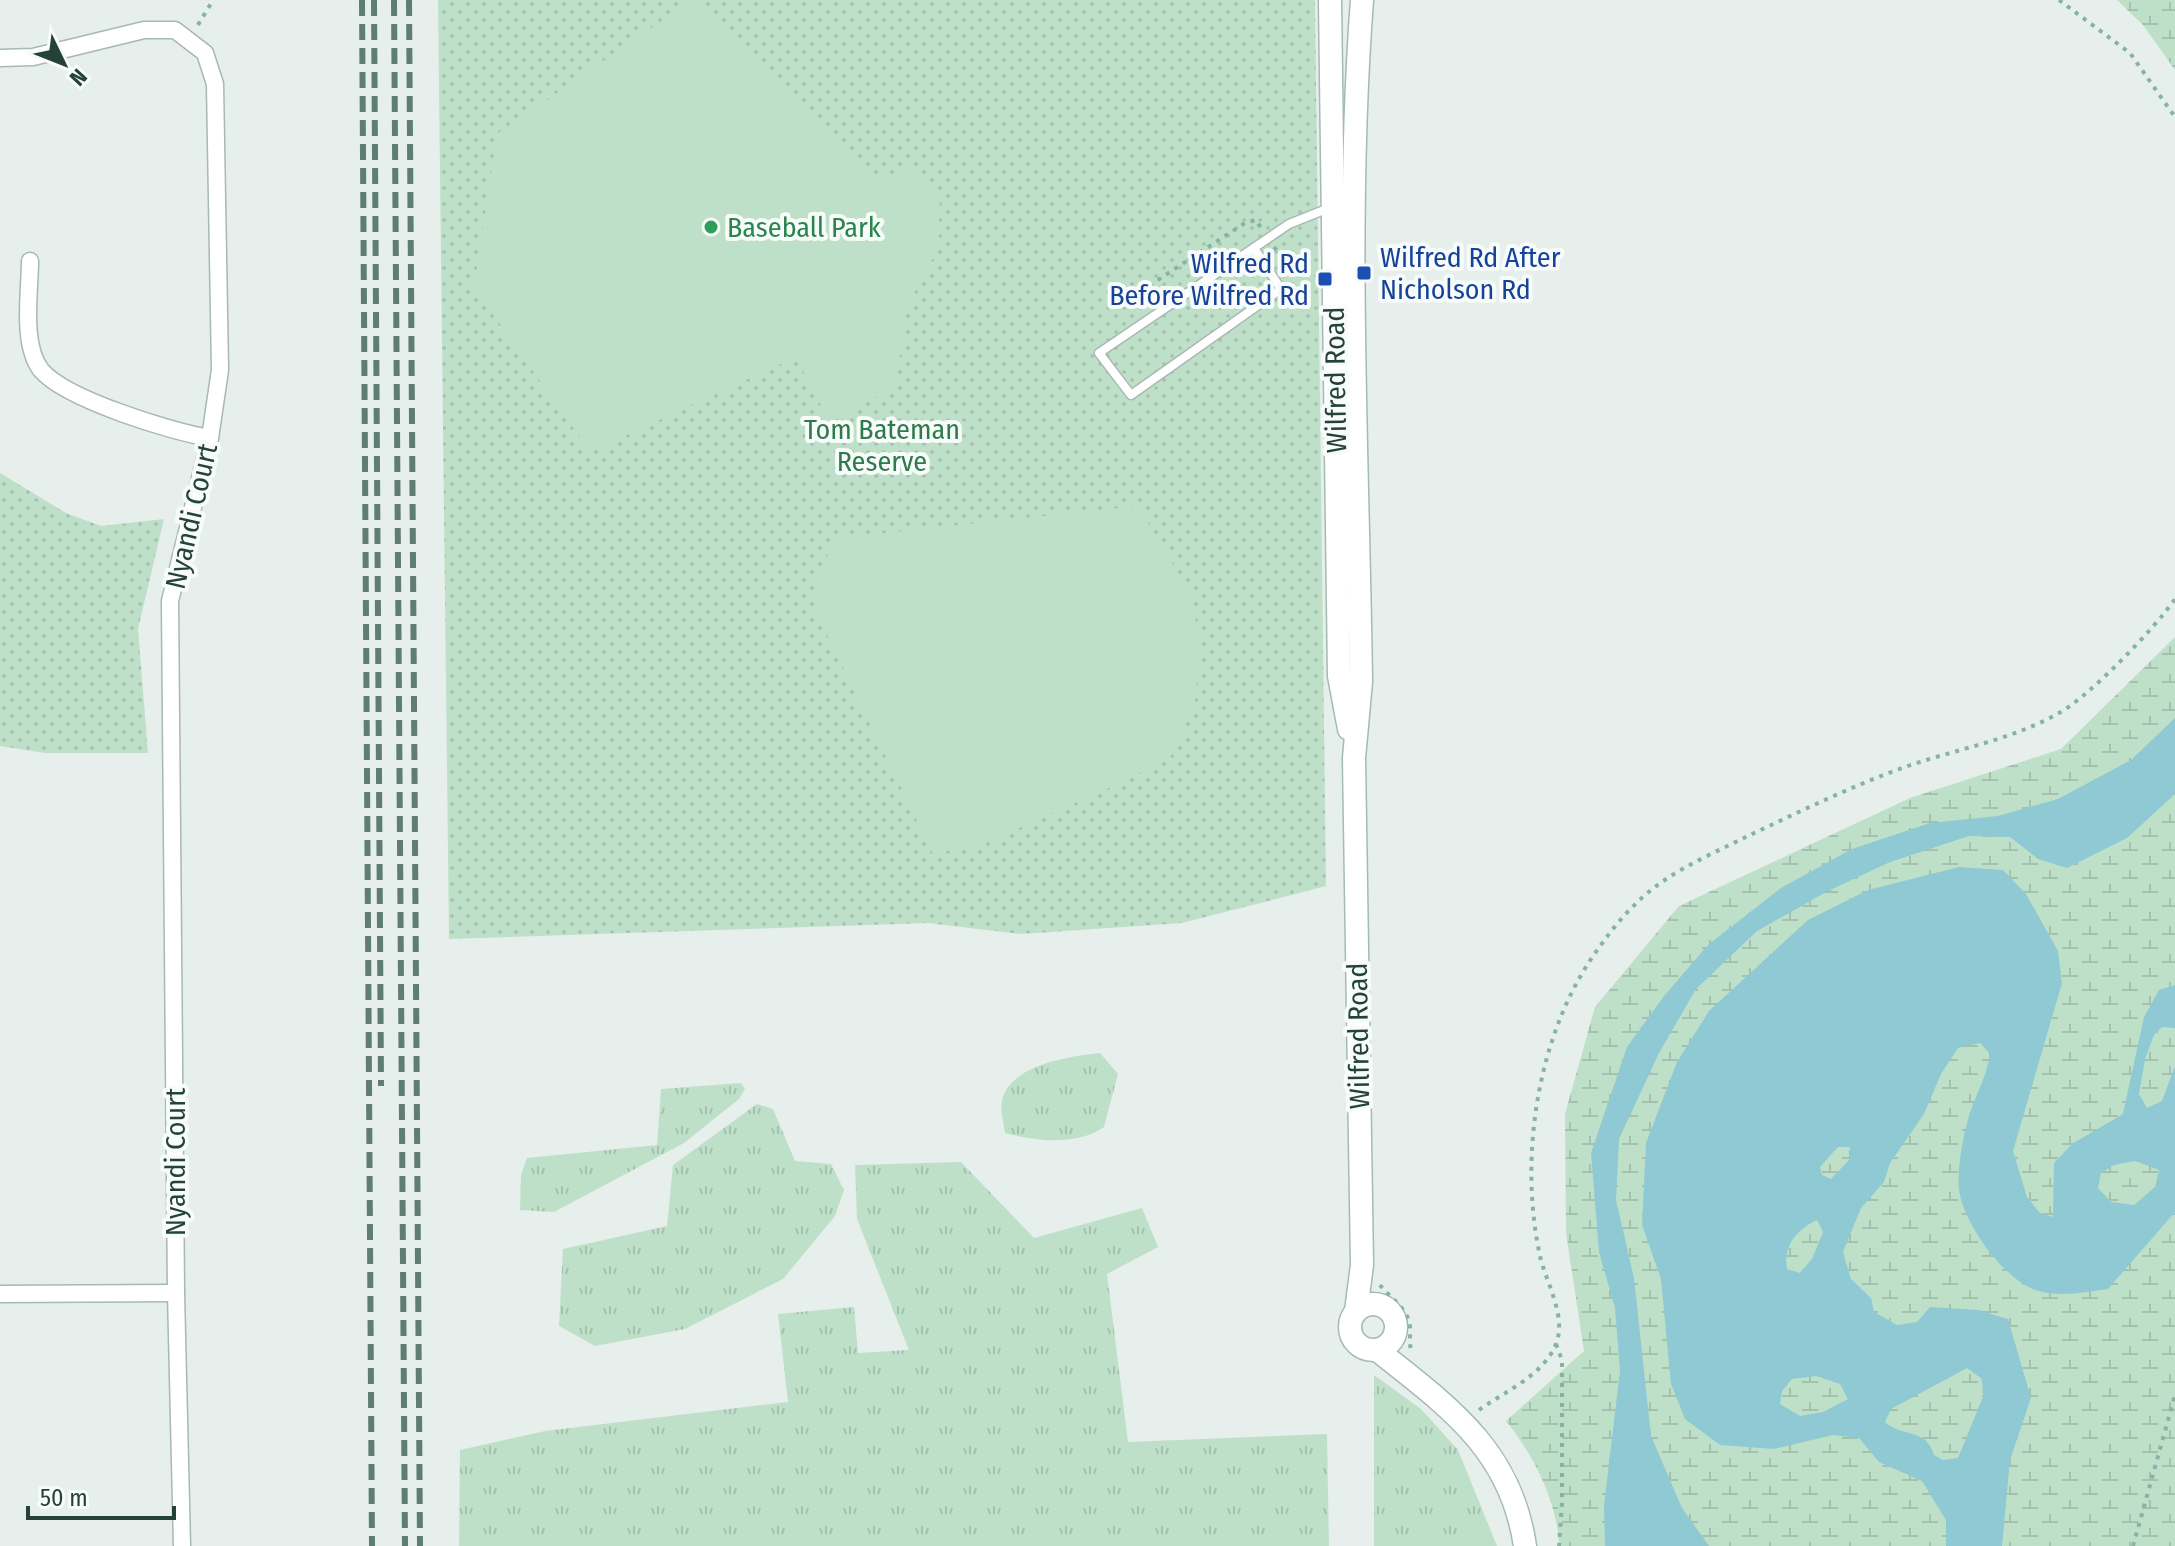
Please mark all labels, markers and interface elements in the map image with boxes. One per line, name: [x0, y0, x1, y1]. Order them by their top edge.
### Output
north arrow: [24, 24, 104, 104]
text: N: [64, 63, 93, 91]
place label: Baseball Park: [727, 211, 882, 244]
marker: Baseball Park: [702, 218, 720, 236]
place label: Wilfred Rd After Nicholson Rd: [1380, 241, 1561, 306]
place label: Wilfred Rd Before Wilfred Rd: [1109, 247, 1309, 312]
marker: Wilfred Rd After Nicholson Rd: [1355, 264, 1373, 282]
marker: Wilfred Rd Before Wilfred Rd: [1316, 270, 1334, 288]
street label: Wilfred Road: [1318, 306, 1353, 453]
park label: Tom Bateman Reserve: [804, 413, 960, 478]
street label: Nyandi Court: [159, 439, 224, 592]
street label: Wilfred Road: [1341, 962, 1376, 1109]
street label: Nyandi Court: [159, 1087, 192, 1236]
scale bar: [28, 1470, 174, 1520]
text: 50 m: [40, 1484, 88, 1512]

